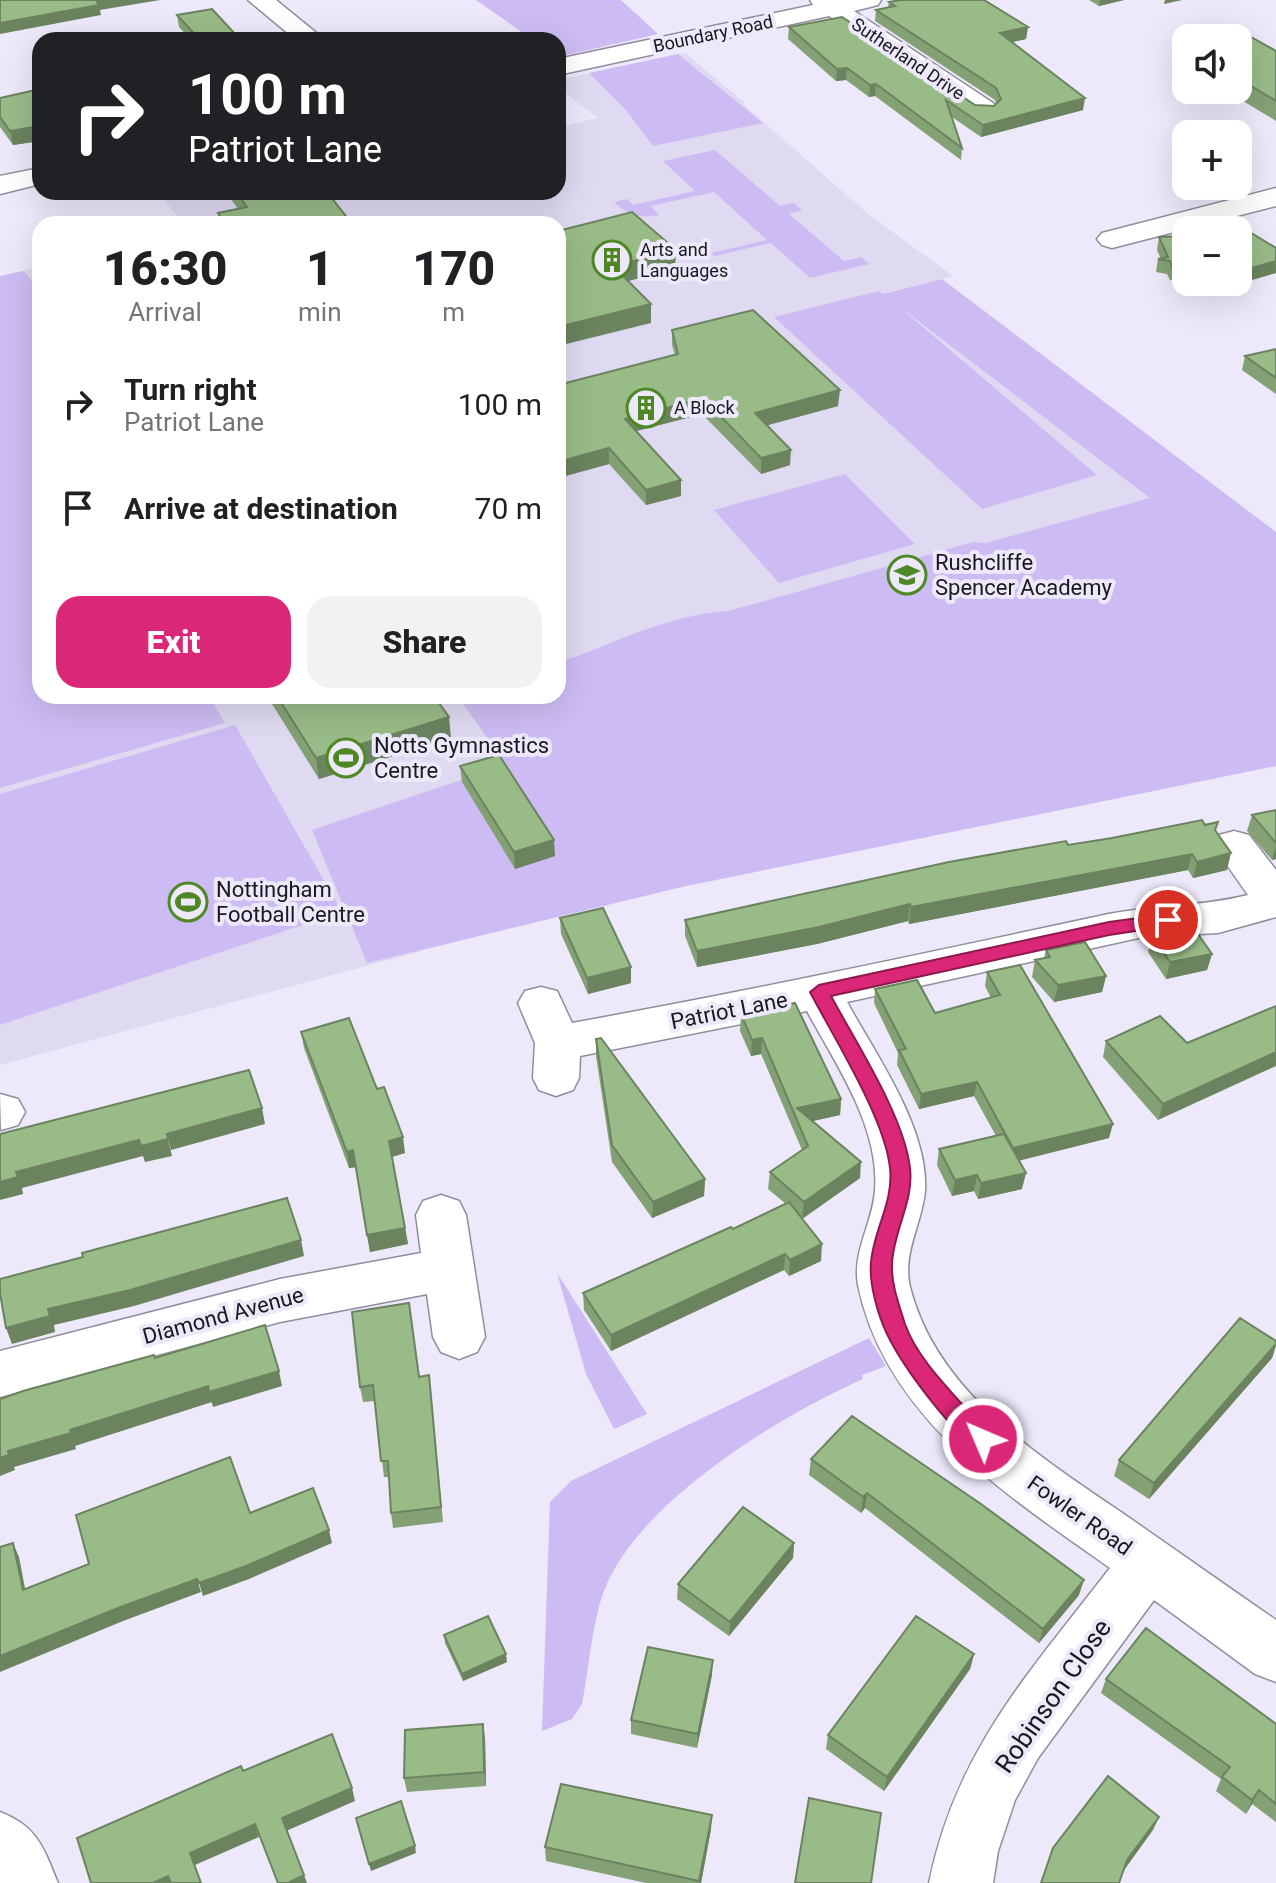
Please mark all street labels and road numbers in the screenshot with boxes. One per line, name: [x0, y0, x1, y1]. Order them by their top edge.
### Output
street label: Boundary Road: [651, 11, 775, 56]
street label: Sutherland Drive: [848, 13, 969, 104]
street label: Patriot Lane: [669, 987, 790, 1034]
street label: Diamond Avenue: [140, 1282, 306, 1349]
street label: Fowler Road: [1023, 1470, 1137, 1560]
street label: Robinson Close: [989, 1613, 1117, 1779]

